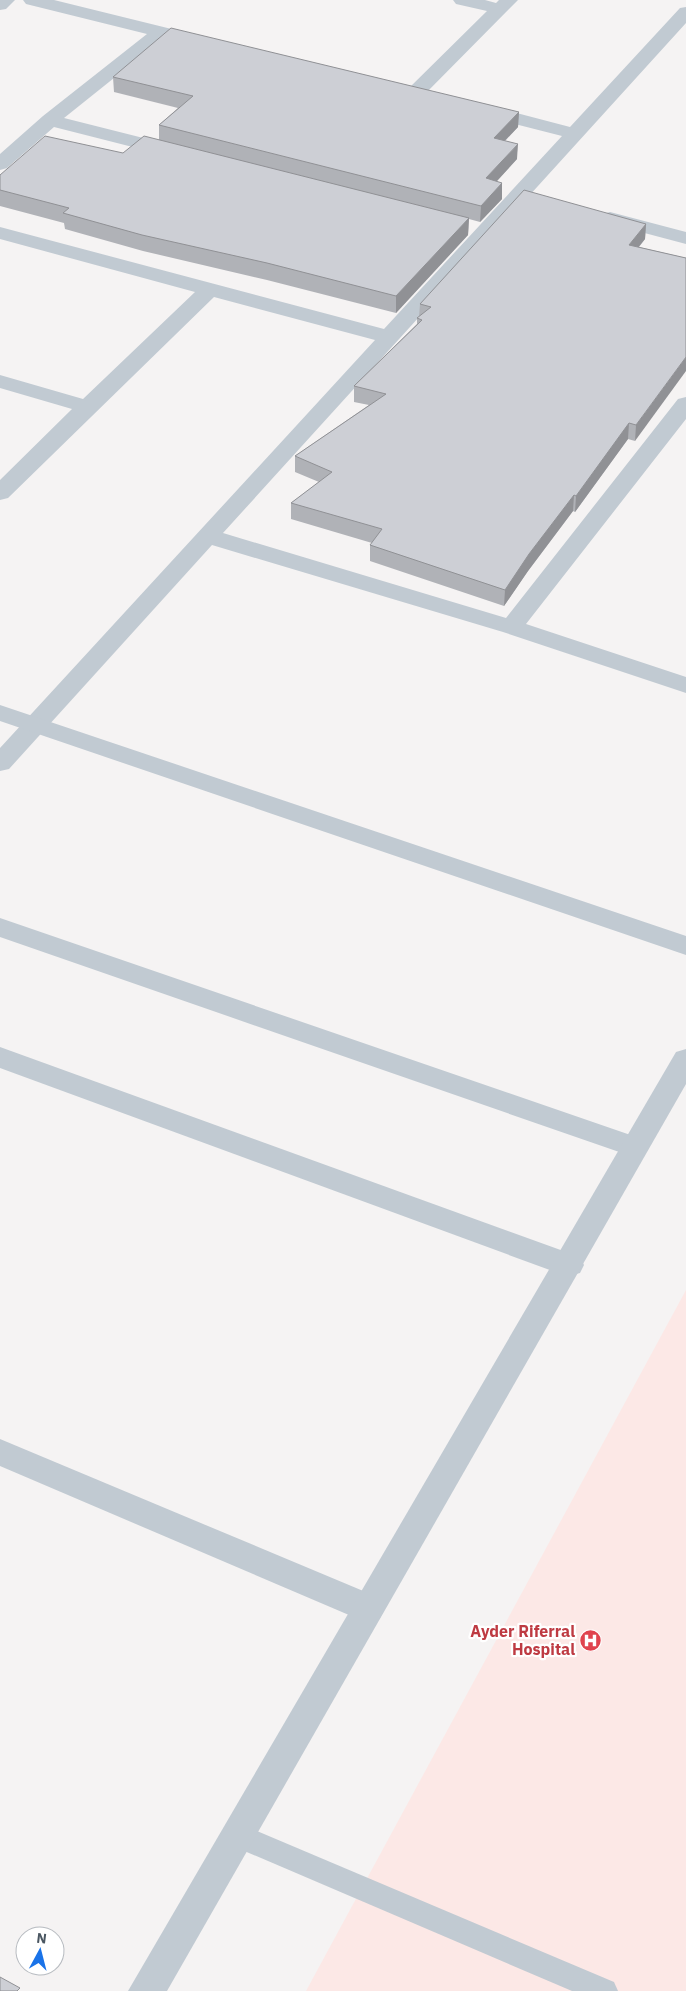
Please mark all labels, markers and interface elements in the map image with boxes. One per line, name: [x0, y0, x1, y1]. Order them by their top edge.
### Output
place label: Ayder Riferral Hospital: [470, 1621, 575, 1659]
hospital icon: Ayder Riferral Hospital: [579, 1628, 603, 1652]
north arrow: [15, 1926, 65, 1976]
text: N: [35, 1929, 48, 1948]

